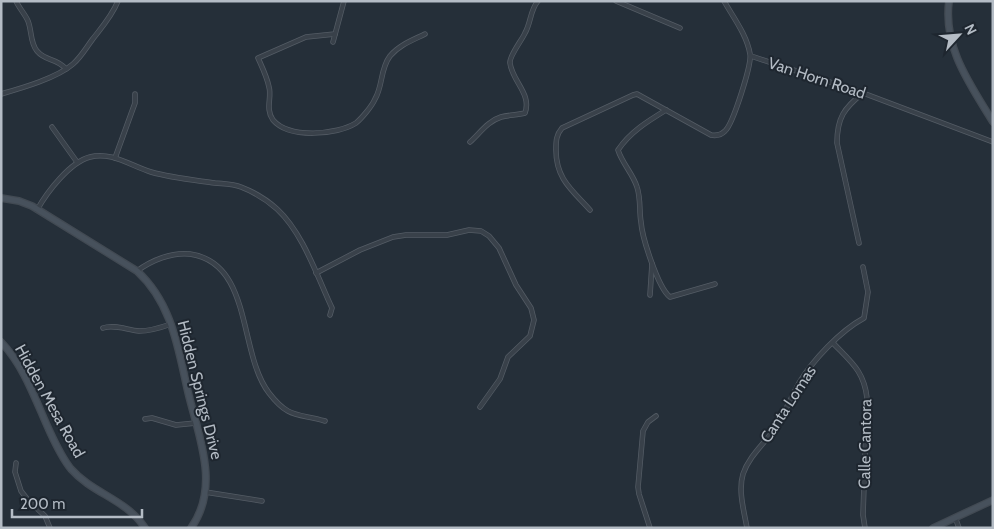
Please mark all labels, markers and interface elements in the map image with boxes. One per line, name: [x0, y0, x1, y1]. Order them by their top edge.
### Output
north arrow: [934, 10, 984, 60]
text: N: [960, 21, 981, 38]
street label: Van Horn Road: [766, 53, 868, 103]
street label: Hidden Springs Drive: [174, 318, 226, 462]
street label: Hidden Mesa Road: [11, 341, 89, 461]
street label: Canta Lomas: [756, 362, 820, 446]
street label: Calle Cantora: [855, 399, 875, 489]
scale bar: [12, 486, 142, 518]
text: 200 m: [20, 495, 65, 513]

